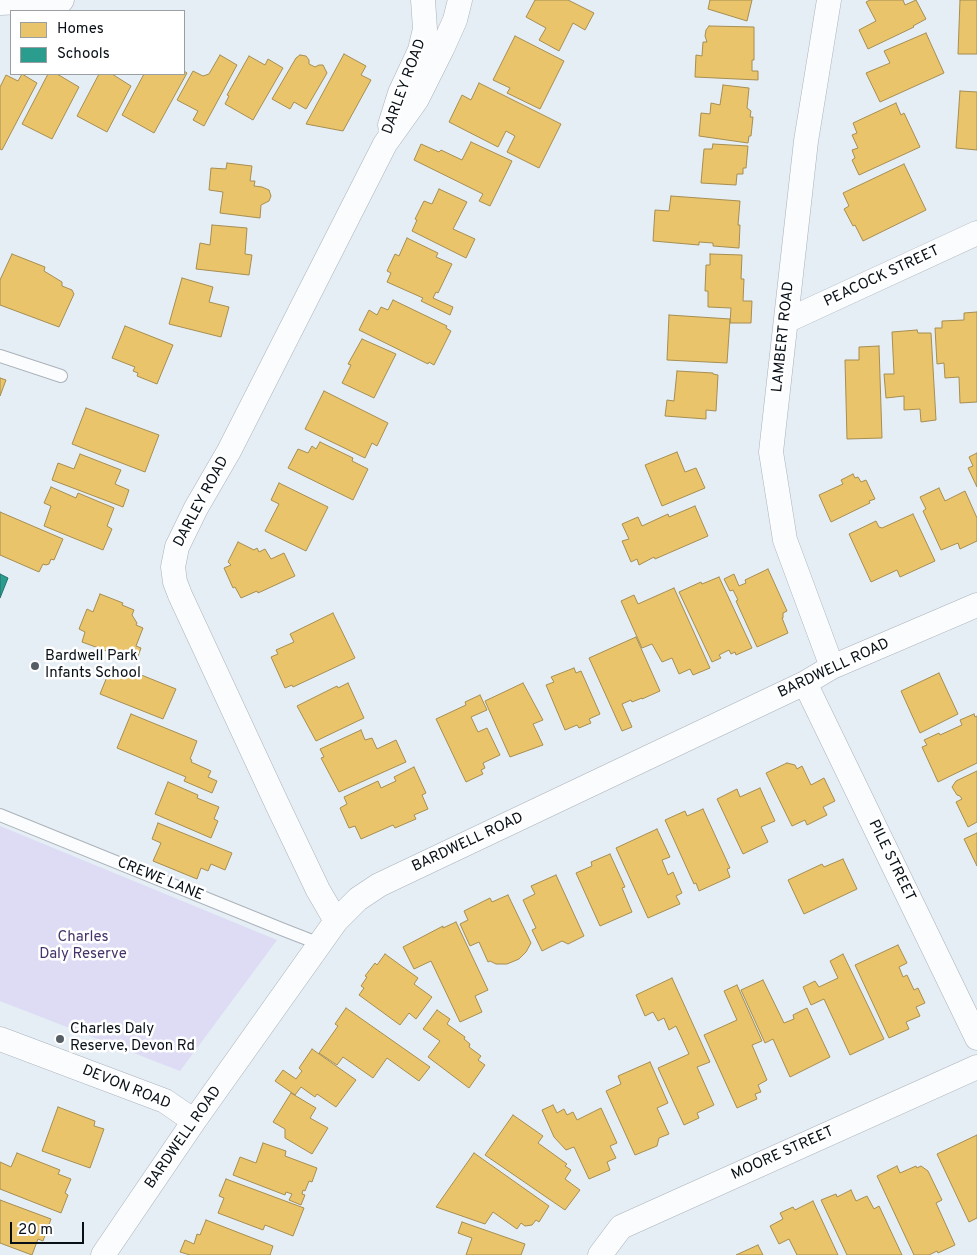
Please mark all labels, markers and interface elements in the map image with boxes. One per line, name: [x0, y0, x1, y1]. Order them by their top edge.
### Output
legend: [10, 10, 185, 75]
text: Homes: [57, 20, 104, 39]
street label: DARLEY ROAD: [379, 37, 431, 137]
text: Schools: [57, 45, 110, 64]
street label: PEACOCK STREET: [821, 242, 943, 312]
street label: LAMBERT ROAD: [769, 281, 799, 393]
street label: DARLEY ROAD: [171, 454, 233, 550]
street label: BARDWELL ROAD: [775, 635, 893, 703]
place label: Bardwell Park Infants School: [45, 648, 141, 683]
marker: Bardwell Park Infants School: [29, 660, 41, 672]
street label: BARDWELL ROAD: [409, 809, 527, 877]
street label: PILE STREET: [864, 817, 918, 905]
street label: CREWE LANE: [114, 855, 206, 905]
park label: Charles Daly Reserve: [39, 929, 127, 964]
place label: Charles Daly Reserve, Devon Rd: [70, 1021, 195, 1056]
marker: Charles Daly Reserve, Devon Rd: [54, 1033, 66, 1045]
street label: DEVON ROAD: [79, 1062, 173, 1114]
street label: BARDWELL ROAD: [142, 1083, 226, 1193]
street label: MOORE STREET: [729, 1123, 837, 1185]
scale bar: [12, 1212, 86, 1244]
text: 20 m: [18, 1221, 53, 1240]

